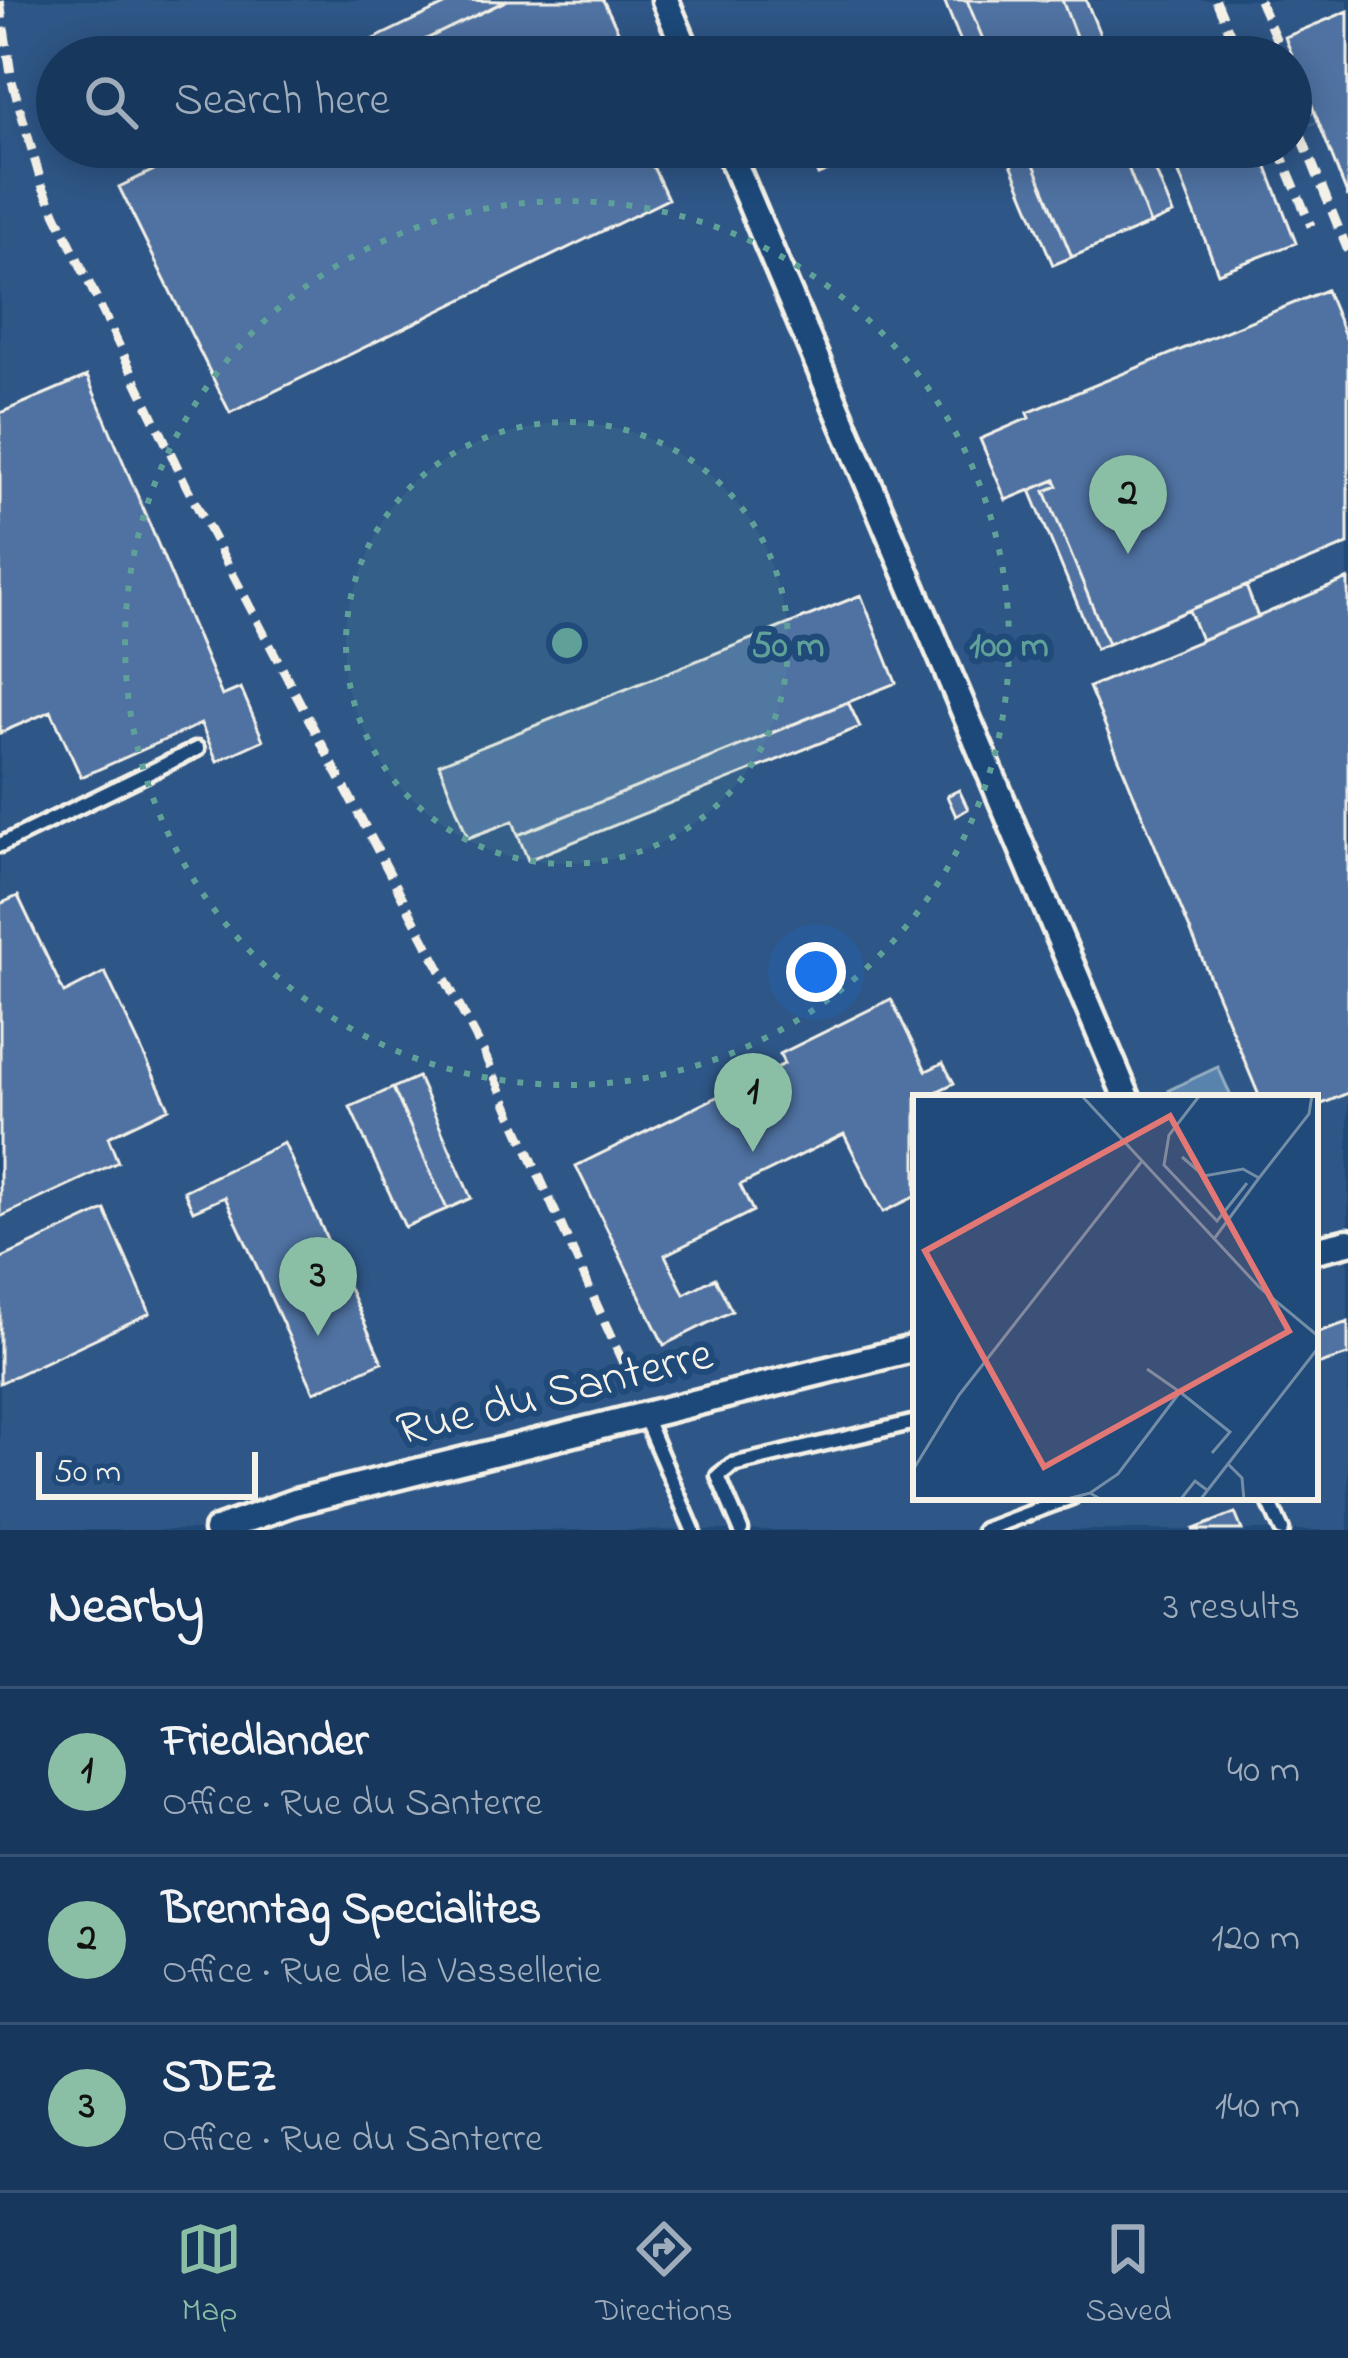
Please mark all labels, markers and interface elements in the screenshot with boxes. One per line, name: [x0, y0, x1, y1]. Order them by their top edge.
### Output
search box: [36, 36, 1312, 168]
icon: search: [78, 69, 144, 135]
text: Search here: [174, 69, 390, 135]
pin: 2: [1089, 455, 1167, 554]
text: 50 m: [751, 621, 825, 674]
text: 100 m: [969, 621, 1049, 674]
centre of rings: [546, 622, 588, 664]
your location: [786, 942, 846, 1002]
pin: 1: [714, 1053, 792, 1152]
inset map: [913, 1095, 1318, 1500]
pin: 3: [279, 1237, 357, 1336]
street label: Rue du Santerre: [390, 1321, 721, 1467]
scale bar: [36, 1446, 258, 1499]
text: 50 m: [54, 1449, 121, 1497]
text: Nearby: [48, 1571, 204, 1646]
text: 3 results: [1163, 1580, 1300, 1637]
text: Friedlander: [162, 1710, 369, 1776]
text: 1: [81, 1743, 93, 1800]
text: 40 m: [1227, 1743, 1300, 1800]
text: Office · Rue du Santerre: [162, 1776, 543, 1833]
text: Brenntag Specialites: [162, 1878, 541, 1944]
text: 2: [77, 1911, 97, 1968]
text: 120 m: [1211, 1911, 1300, 1968]
text: Office · Rue de la Vassellerie: [162, 1944, 601, 2001]
text: SDEZ: [162, 2046, 277, 2112]
text: 3: [79, 2079, 95, 2136]
text: 140 m: [1215, 2079, 1300, 2136]
text: Office · Rue du Santerre: [162, 2112, 543, 2169]
tab: Map: [176, 2216, 242, 2336]
tab: Directions: [595, 2216, 733, 2336]
tab: Saved: [1085, 2216, 1172, 2336]

